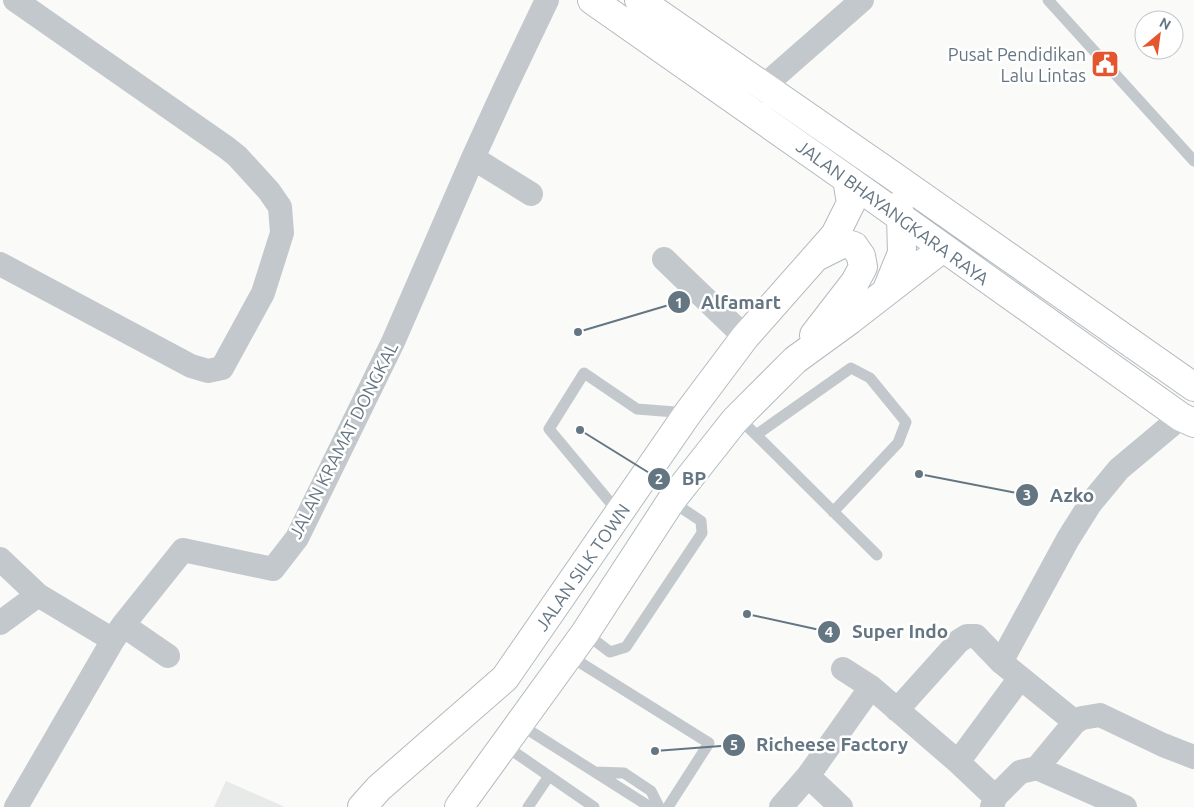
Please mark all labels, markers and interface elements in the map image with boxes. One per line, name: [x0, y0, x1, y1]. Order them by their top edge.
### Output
north arrow: [1134, 10, 1184, 60]
text: N: [1157, 14, 1174, 33]
place label: Pusat Pendidikan Lalu Lintas: [948, 44, 1086, 85]
public building icon: Pusat Pendidikan Lalu Lintas: [1090, 49, 1120, 79]
street label: JALAN BHAYANGKARA RAYA: [793, 136, 993, 289]
callout: Alfamart: [666, 285, 791, 319]
text: Alfamart: [701, 291, 781, 313]
text: 1: [675, 294, 683, 311]
street label: JALAN KRAMAT DONGKAL: [285, 339, 401, 541]
callout: BP: [647, 462, 716, 496]
text: BP: [682, 467, 706, 489]
text: 2: [655, 470, 663, 487]
callout: Azko: [1015, 478, 1104, 512]
text: Azko: [1050, 484, 1094, 506]
text: 3: [1023, 486, 1031, 503]
street label: JALAN SILK TOWN: [531, 500, 633, 634]
callout: Super Indo: [817, 615, 958, 649]
text: Super Indo: [852, 620, 948, 642]
text: 4: [825, 623, 833, 640]
callout: Richeese Factory: [721, 728, 918, 762]
text: Richeese Factory: [756, 733, 908, 755]
text: 5: [730, 736, 738, 753]

